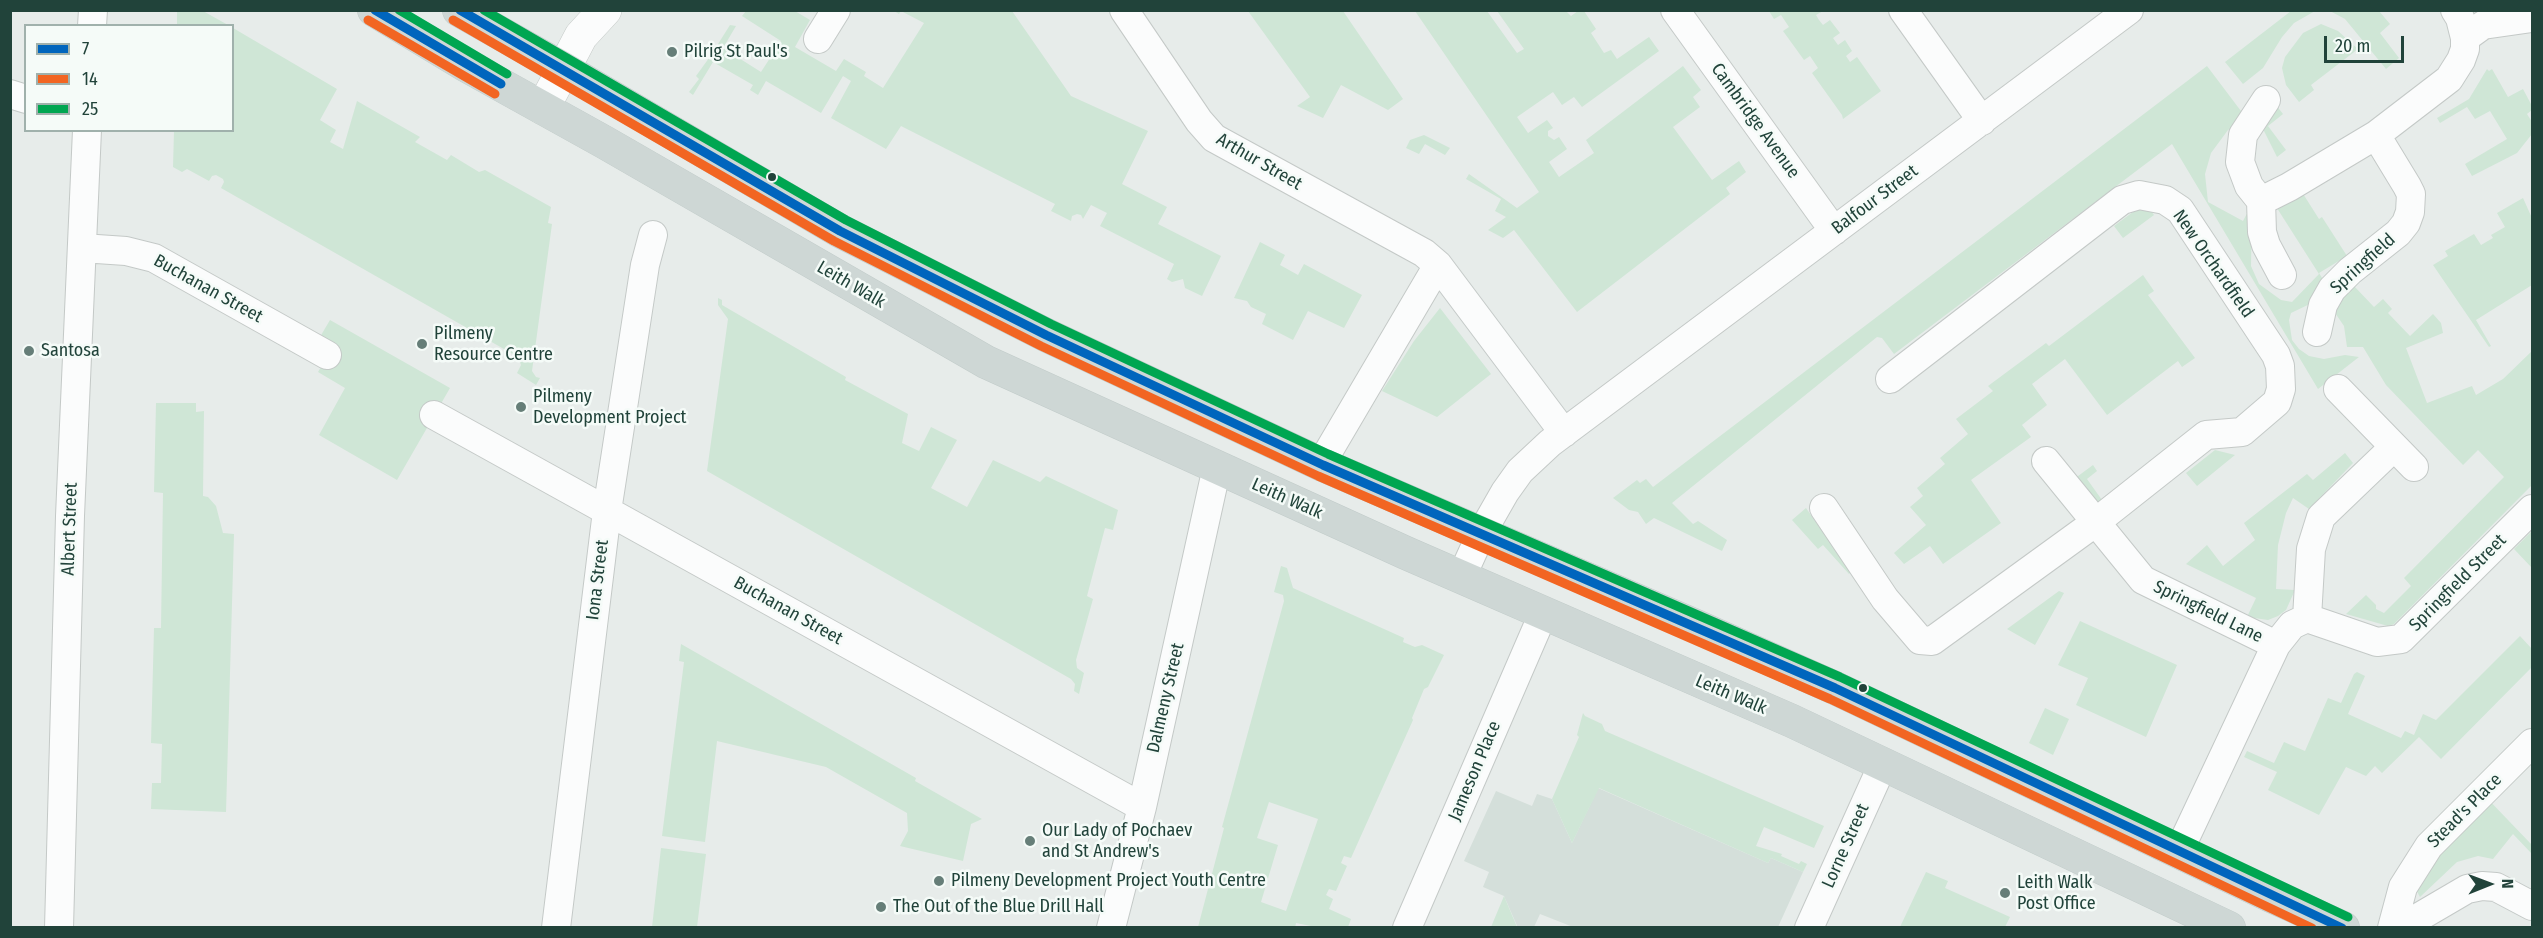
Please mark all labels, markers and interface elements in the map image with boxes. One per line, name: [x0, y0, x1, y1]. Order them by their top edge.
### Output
legend: [24, 24, 234, 132]
scale bar: [2327, 24, 2406, 62]
text: 20 m: [2335, 35, 2370, 57]
text: 7: [82, 38, 89, 60]
place label: Pilrig St Paul's: [684, 41, 788, 63]
marker: Pilrig St Paul's: [665, 45, 679, 59]
street label: Cambridge Avenue: [1706, 59, 1804, 183]
text: 14: [82, 68, 98, 90]
text: 25: [82, 98, 98, 120]
street label: Arthur Street: [1212, 129, 1306, 195]
street label: Balfour Street: [1828, 161, 1922, 239]
unlabelled marker: [766, 171, 778, 183]
street label: New Orchardfield: [2168, 206, 2258, 322]
street label: Springfield: [2326, 229, 2400, 299]
street label: Buchanan Street: [150, 250, 266, 328]
street label: Leith Walk: [813, 257, 889, 313]
place label: Pilmeny Resource Centre: [434, 323, 553, 366]
marker: Pilmeny Resource Centre: [415, 337, 429, 351]
place label: Santosa: [41, 340, 100, 362]
marker: Santosa: [22, 344, 36, 358]
place label: Pilmeny Development Project: [533, 386, 686, 428]
marker: Pilmeny Development Project: [514, 400, 528, 414]
street label: Leith Walk: [1248, 474, 1326, 524]
street label: Albert Street: [58, 482, 82, 576]
street label: Springfield Street: [2405, 530, 2511, 636]
street label: Iona Street: [582, 538, 614, 622]
street label: Buchanan Street: [730, 572, 846, 650]
street label: Springfield Lane: [2150, 576, 2266, 648]
street label: Dalmeny Street: [1143, 641, 1189, 755]
street label: Leith Walk: [1692, 670, 1770, 720]
unlabelled marker: [1857, 682, 1869, 694]
street label: Jameson Place: [1444, 718, 1506, 824]
street label: Stead's Place: [2423, 769, 2507, 853]
street label: Lorne Street: [1818, 800, 1874, 892]
place label: Our Lady of Pochaev and St Andrew's: [1042, 820, 1192, 862]
marker: Our Lady of Pochaev and St Andrew's: [1023, 834, 1037, 848]
north arrow: [2459, 854, 2519, 914]
place label: Pilmeny Development Project Youth Centre: [951, 870, 1266, 892]
place label: Leith Walk Post Office: [2017, 872, 2096, 914]
marker: Pilmeny Development Project Youth Centre: [932, 874, 946, 888]
text: N: [2498, 879, 2517, 889]
marker: Leith Walk Post Office: [1998, 886, 2012, 900]
place label: The Out of the Blue Drill Hall: [893, 896, 1104, 918]
marker: The Out of the Blue Drill Hall: [874, 900, 888, 914]

